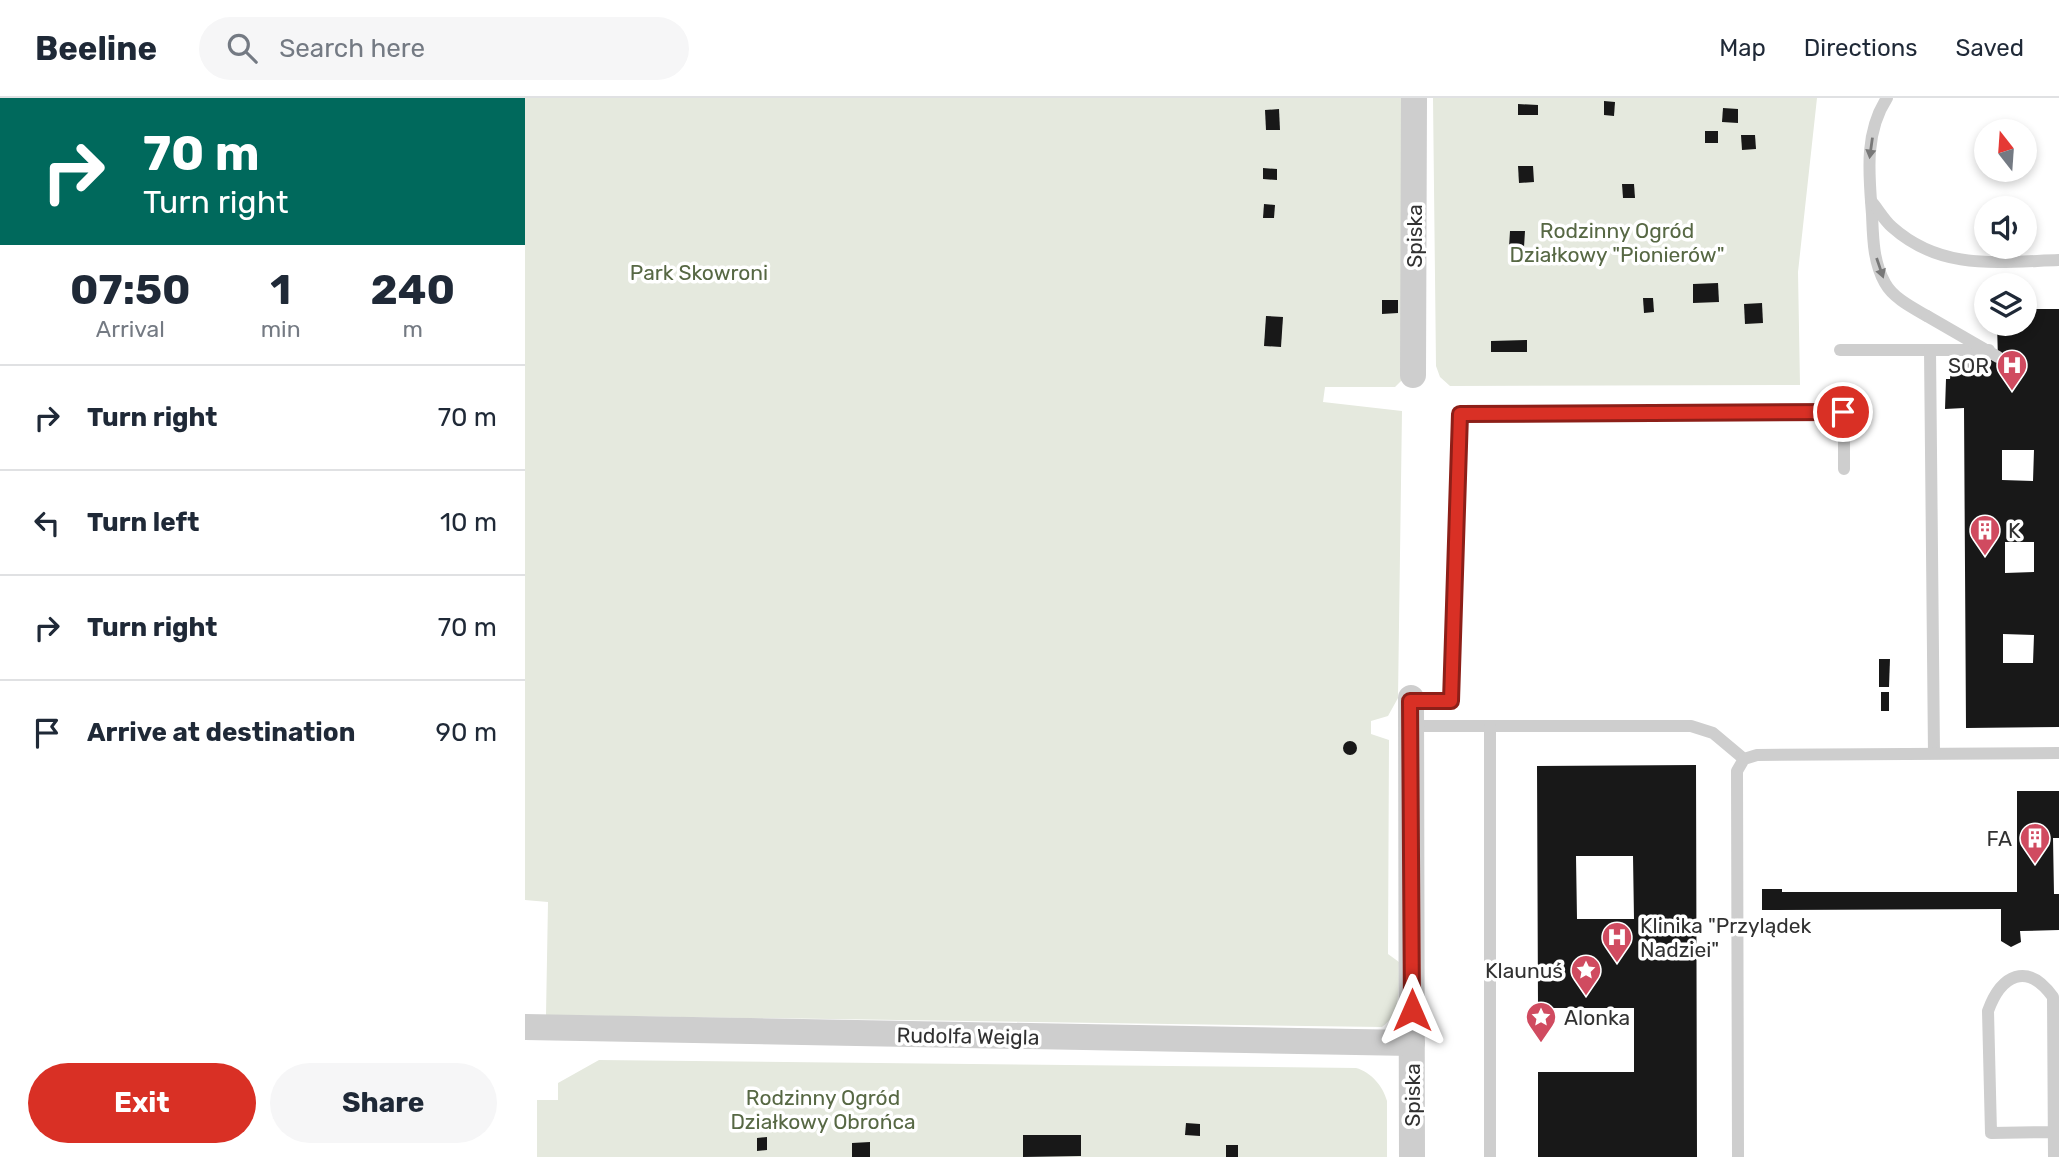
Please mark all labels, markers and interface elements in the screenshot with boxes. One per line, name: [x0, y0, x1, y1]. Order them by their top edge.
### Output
search box: [199, 17, 689, 80]
text: Beeline: [35, 29, 157, 68]
icon: search: [223, 29, 261, 67]
text: Search here: [279, 33, 425, 64]
text: Map: [1719, 34, 1766, 62]
text: Directions: [1804, 34, 1917, 62]
text: Saved: [1955, 34, 2024, 62]
north arrow: [1974, 119, 2037, 182]
map controls: [1974, 119, 2037, 336]
text: 70 m: [143, 124, 260, 182]
icon: right: [28, 126, 119, 217]
one-way arrow: [1865, 137, 1876, 159]
text: Turn right: [143, 183, 288, 221]
button: sound: [1974, 196, 2037, 259]
street label: Spiska: [1402, 204, 1427, 268]
park label: Rodzinny Ogród Działkowy "Pionierów": [1509, 218, 1725, 267]
one-way arrow: [1875, 258, 1885, 279]
park label: Park Skowroni: [630, 260, 768, 285]
text: 07:50: [70, 265, 191, 315]
text: 1: [270, 265, 291, 315]
text: 240: [371, 265, 455, 315]
button: layers: [1974, 273, 2037, 336]
text: Arrival: [96, 315, 165, 343]
text: min: [261, 315, 301, 343]
text: m: [403, 315, 423, 343]
hospital icon: SOR: [1995, 348, 2029, 392]
place label: SOR: [1948, 353, 1989, 378]
pin: [1813, 382, 1873, 442]
icon: arrive: [1824, 393, 1862, 431]
icon: right: [28, 399, 66, 437]
text: Turn right: [87, 402, 217, 433]
text: 70 m: [438, 402, 497, 433]
icon: left: [28, 504, 66, 542]
text: Turn left: [87, 507, 199, 538]
text: 10 m: [440, 507, 497, 538]
building icon: K: [1968, 513, 2002, 557]
place label: K: [2008, 518, 2021, 543]
icon: right: [28, 609, 66, 647]
text: Turn right: [87, 612, 217, 643]
text: 70 m: [438, 612, 497, 643]
icon: arrive: [28, 714, 66, 752]
text: Arrive at destination: [87, 717, 355, 748]
text: 90 m: [436, 717, 497, 748]
building icon: FA: [2018, 821, 2052, 865]
place label: FA: [1987, 826, 2012, 851]
place label: Klinika "Przylądek Nadziei": [1640, 913, 1811, 962]
hospital icon: Klinika "Przylądek Nadziei": [1600, 920, 1634, 964]
place icon: Klaunuś: [1569, 953, 1603, 997]
place label: Klaunuś: [1485, 958, 1563, 983]
position arrow: [1375, 973, 1449, 1047]
place icon: Alonka: [1524, 1000, 1558, 1044]
place label: Alonka: [1564, 1005, 1630, 1030]
street label: Rudolfa Weigla: [896, 1022, 1040, 1050]
button: Exit: [28, 1063, 256, 1143]
button: Share: [270, 1063, 497, 1143]
street label: Spiska: [1400, 1063, 1425, 1127]
park label: Rodzinny Ogród Działkowy Obrońca: [730, 1085, 916, 1134]

